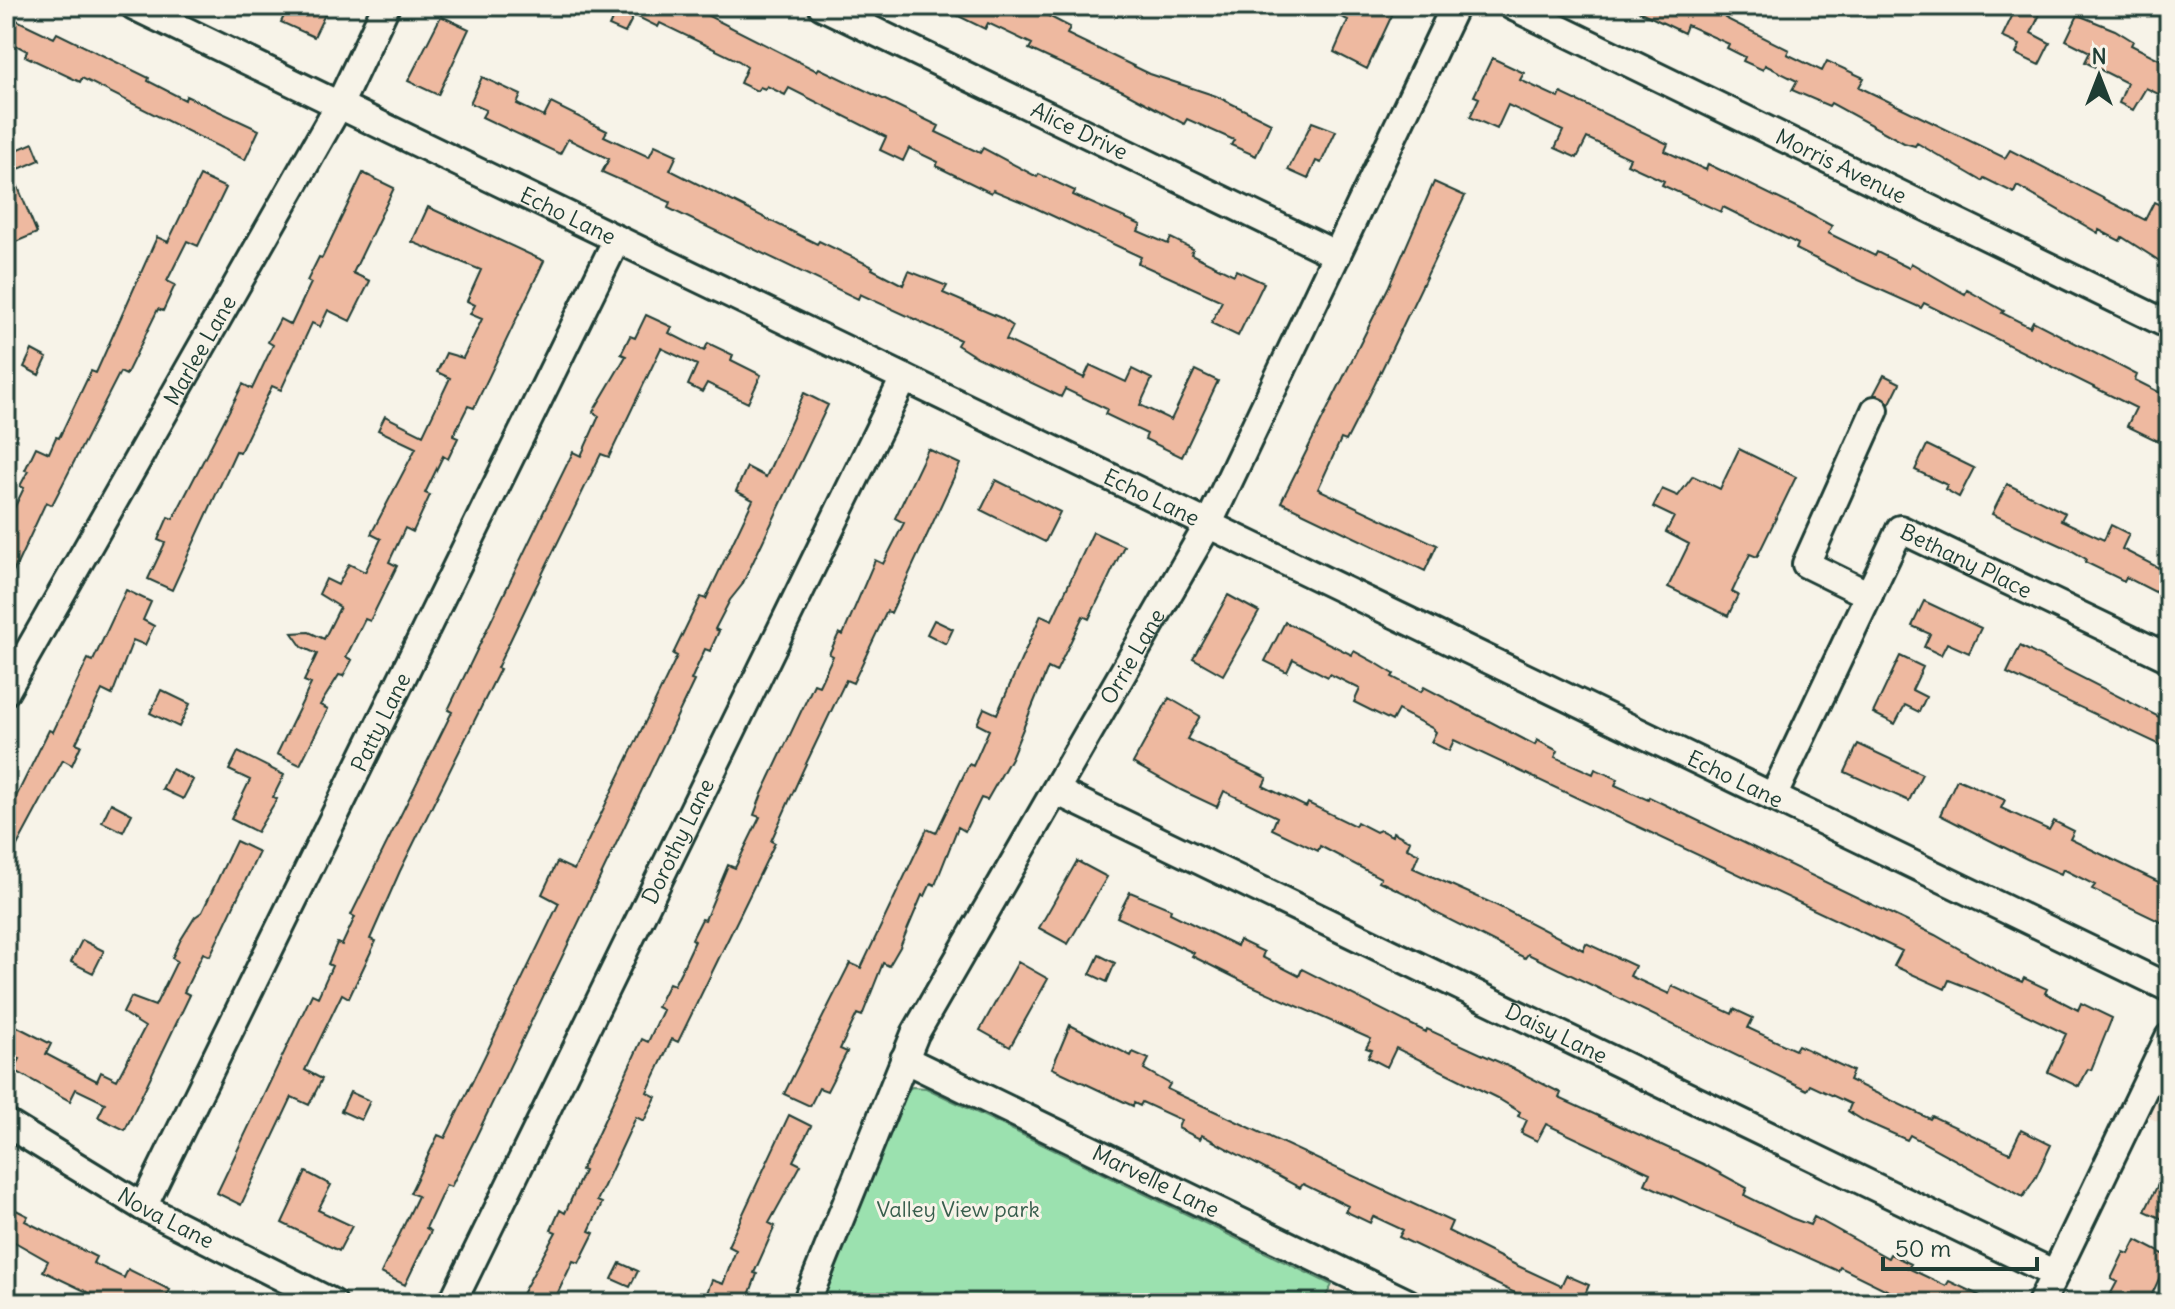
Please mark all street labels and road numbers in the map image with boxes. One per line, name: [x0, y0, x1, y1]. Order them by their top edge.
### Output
street label: Alice Drive: [1027, 95, 1132, 166]
street label: Morris Avenue: [1771, 122, 1911, 209]
street label: Echo Lane: [516, 180, 621, 250]
street label: Marlee Lane: [157, 290, 242, 410]
street label: Echo Lane: [1099, 462, 1204, 532]
street label: Bethany Place: [1896, 517, 2037, 604]
street label: Orrie Lane: [1094, 603, 1171, 709]
street label: Patty Lane: [344, 668, 417, 776]
street label: Echo Lane: [1683, 744, 1788, 814]
street label: Dorothy Lane: [635, 774, 720, 908]
street label: Daisy Lane: [1501, 996, 1612, 1070]
street label: Marvelle Lane: [1088, 1138, 1224, 1224]
street label: Nova Lane: [113, 1181, 219, 1255]

